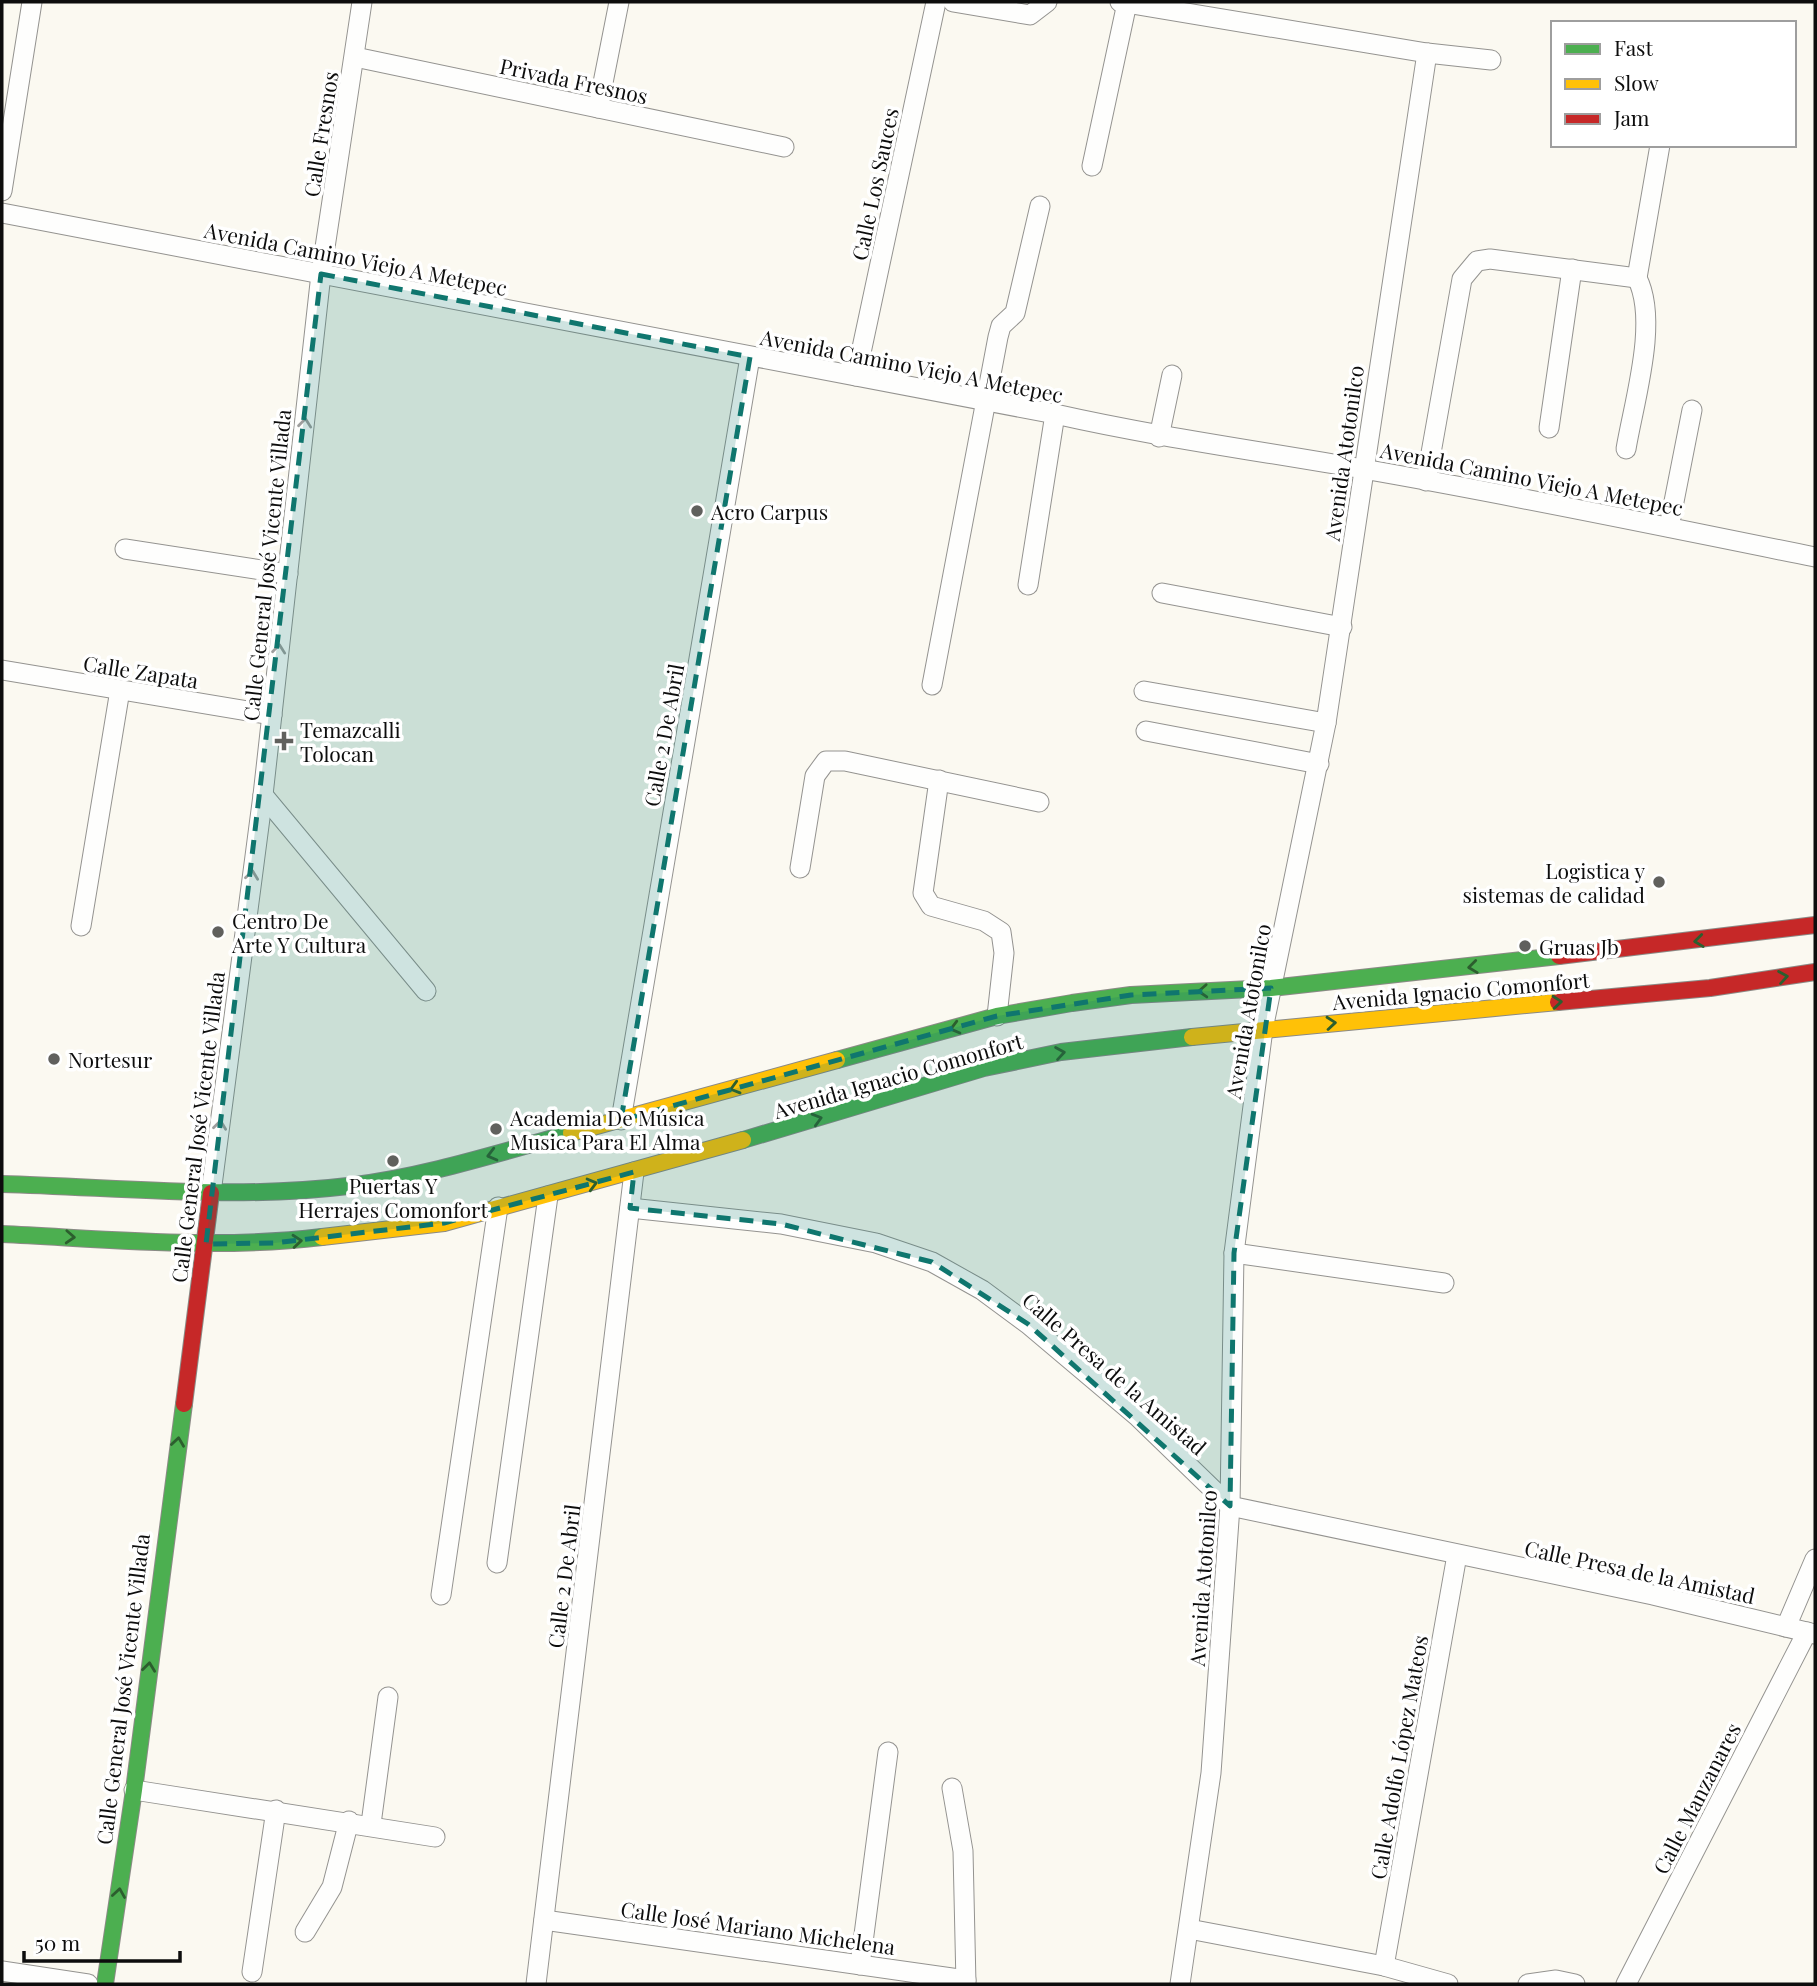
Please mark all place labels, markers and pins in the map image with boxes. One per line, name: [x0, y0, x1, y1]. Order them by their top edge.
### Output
place label: Acro Carpus: [710, 497, 828, 525]
marker: Acro Carpus: [689, 503, 705, 519]
place label: Temazcalli Tolocan: [300, 715, 401, 767]
marker: Temazcalli Tolocan: [274, 731, 294, 751]
place label: Logistica y sistemas de calidad: [1463, 856, 1645, 908]
marker: Logistica y sistemas de calidad: [1651, 874, 1667, 890]
place label: Centro De Arte Y Cultura: [231, 906, 367, 958]
marker: Centro De Arte Y Cultura: [210, 924, 226, 940]
place label: Gruas Jb: [1539, 932, 1619, 960]
marker: Gruas Jb: [1517, 938, 1533, 954]
place label: Nortesur: [68, 1045, 153, 1073]
marker: Nortesur: [46, 1051, 62, 1067]
place label: Academia De Música Musica Para El Alma: [509, 1103, 705, 1155]
marker: Academia De Música Musica Para El Alma: [488, 1121, 504, 1137]
marker: Puertas Y Herrajes Comonfort: [385, 1153, 401, 1169]
place label: Puertas Y Herrajes Comonfort: [298, 1171, 488, 1223]

